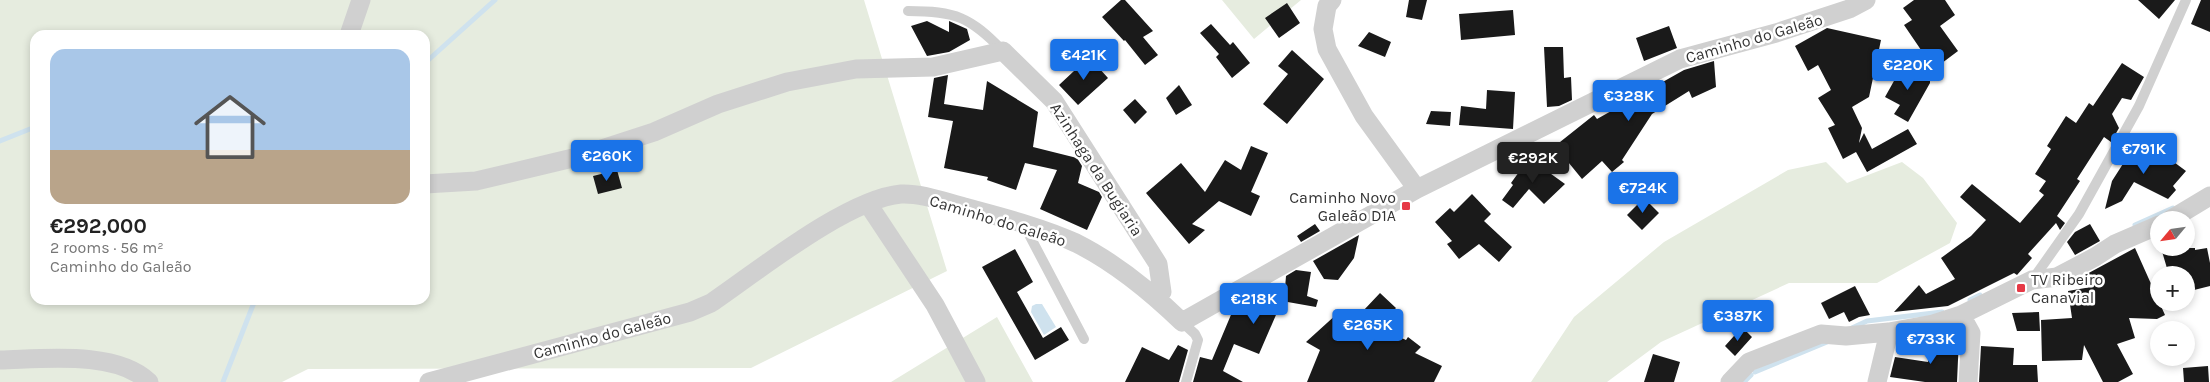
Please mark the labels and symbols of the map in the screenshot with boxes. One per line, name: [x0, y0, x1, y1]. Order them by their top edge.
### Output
street label: Caminho do Galeão: [1683, 10, 1825, 67]
pin: €421K: [1049, 38, 1119, 81]
pin: €220K: [1873, 48, 1943, 91]
pin: €328K: [1594, 80, 1664, 122]
street label: Azinhaga da Bugiaria: [1046, 99, 1147, 239]
pin: €791K: [2109, 132, 2179, 175]
pin: €260K: [572, 140, 642, 182]
pin: €292K: [1498, 142, 1568, 184]
pin: €724K: [1608, 172, 1678, 214]
place label: Caminho Novo Galeão D1A: [1289, 188, 1396, 225]
street label: Caminho do Galeão: [927, 191, 1068, 250]
marker: Caminho Novo Galeão D1A: [1400, 200, 1412, 212]
north arrow: [2150, 211, 2195, 256]
place label: TV Ribeiro Canavial: [2031, 270, 2103, 307]
pin: €218K: [1219, 282, 1289, 325]
marker: TV Ribeiro Canavial: [2015, 282, 2027, 294]
pin: €387K: [1703, 300, 1773, 342]
street label: Caminho do Galeão: [531, 308, 673, 363]
pin: €265K: [1333, 308, 1403, 351]
pin: €733K: [1896, 322, 1966, 365]

